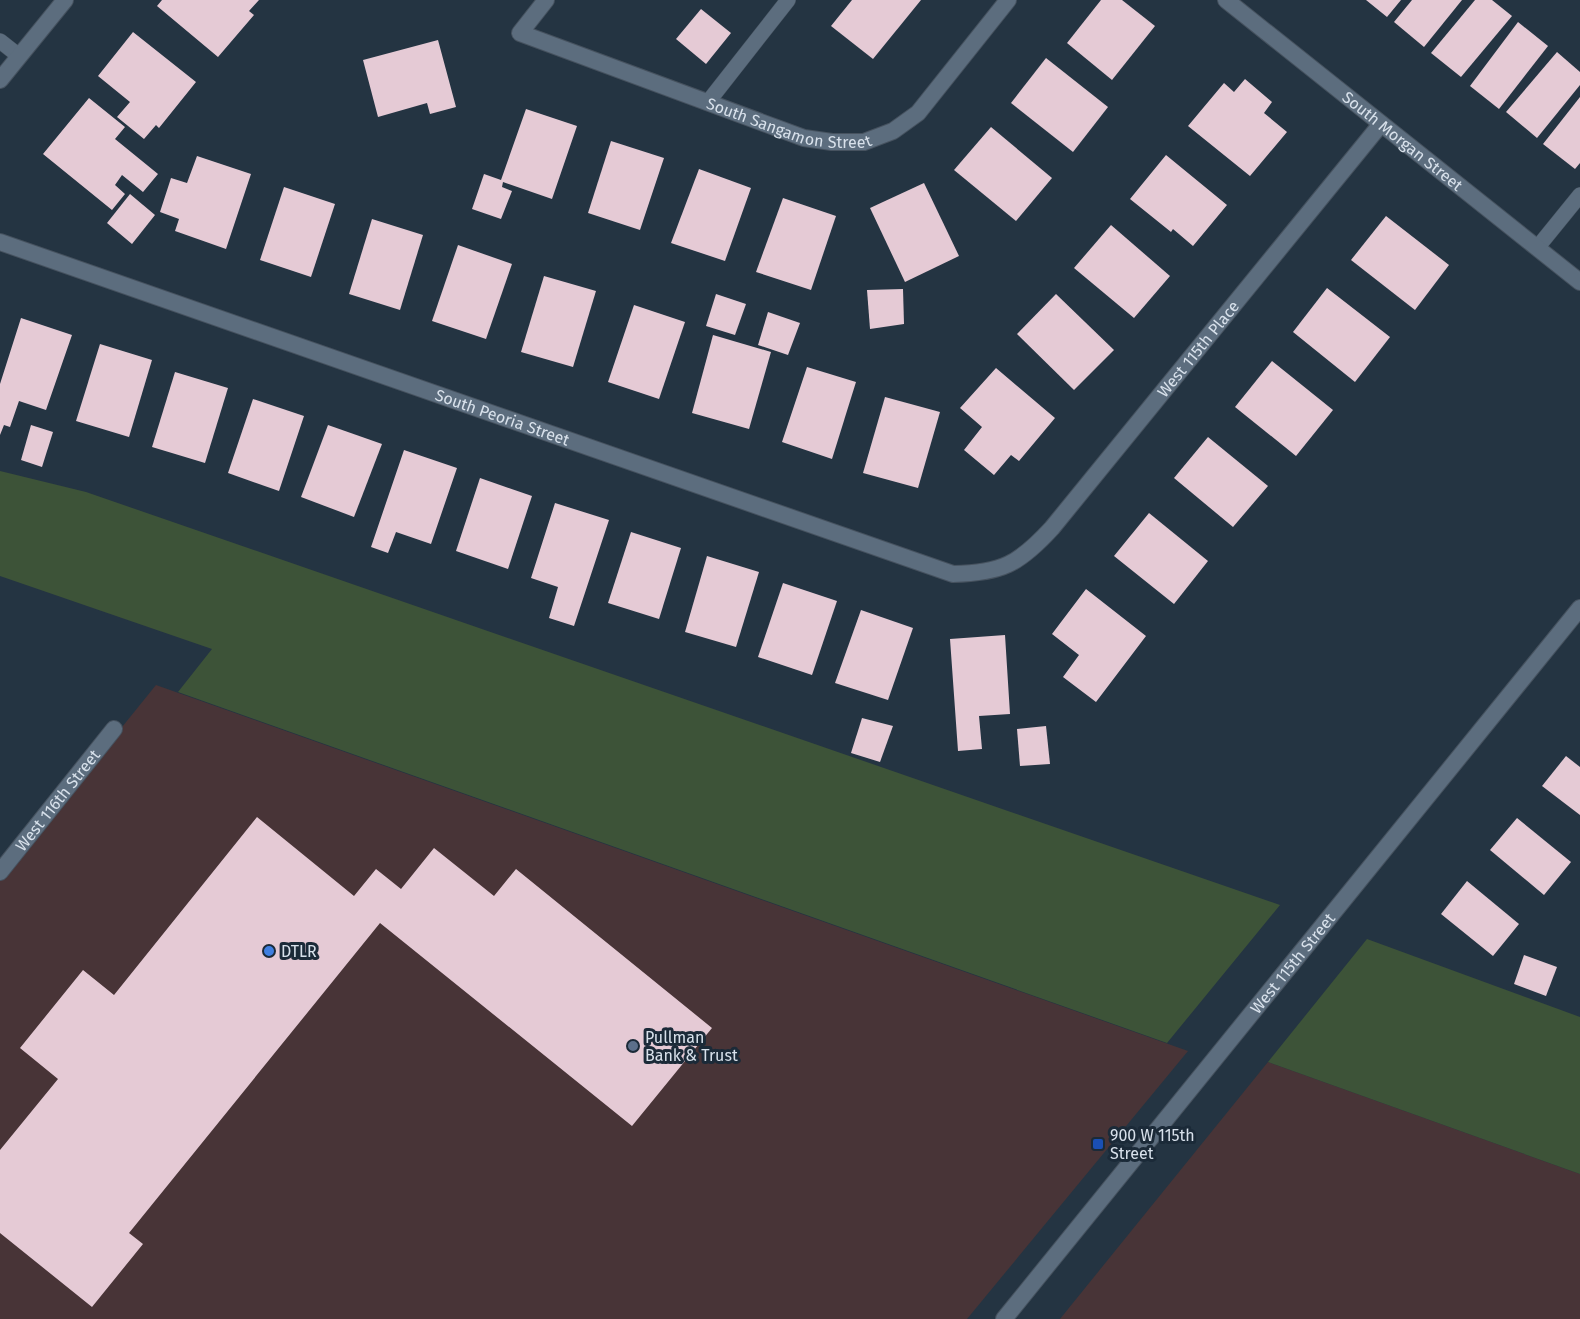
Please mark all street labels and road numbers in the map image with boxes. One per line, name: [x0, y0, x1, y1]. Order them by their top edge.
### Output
street label: South Morgan Street: [1339, 87, 1467, 195]
street label: South Sangamon Street: [704, 93, 874, 152]
street label: West 115th Place: [1153, 297, 1243, 401]
street label: South Peoria Street: [433, 385, 572, 449]
street label: West 116th Street: [11, 745, 104, 855]
street label: West 115th Street: [1246, 909, 1339, 1017]

